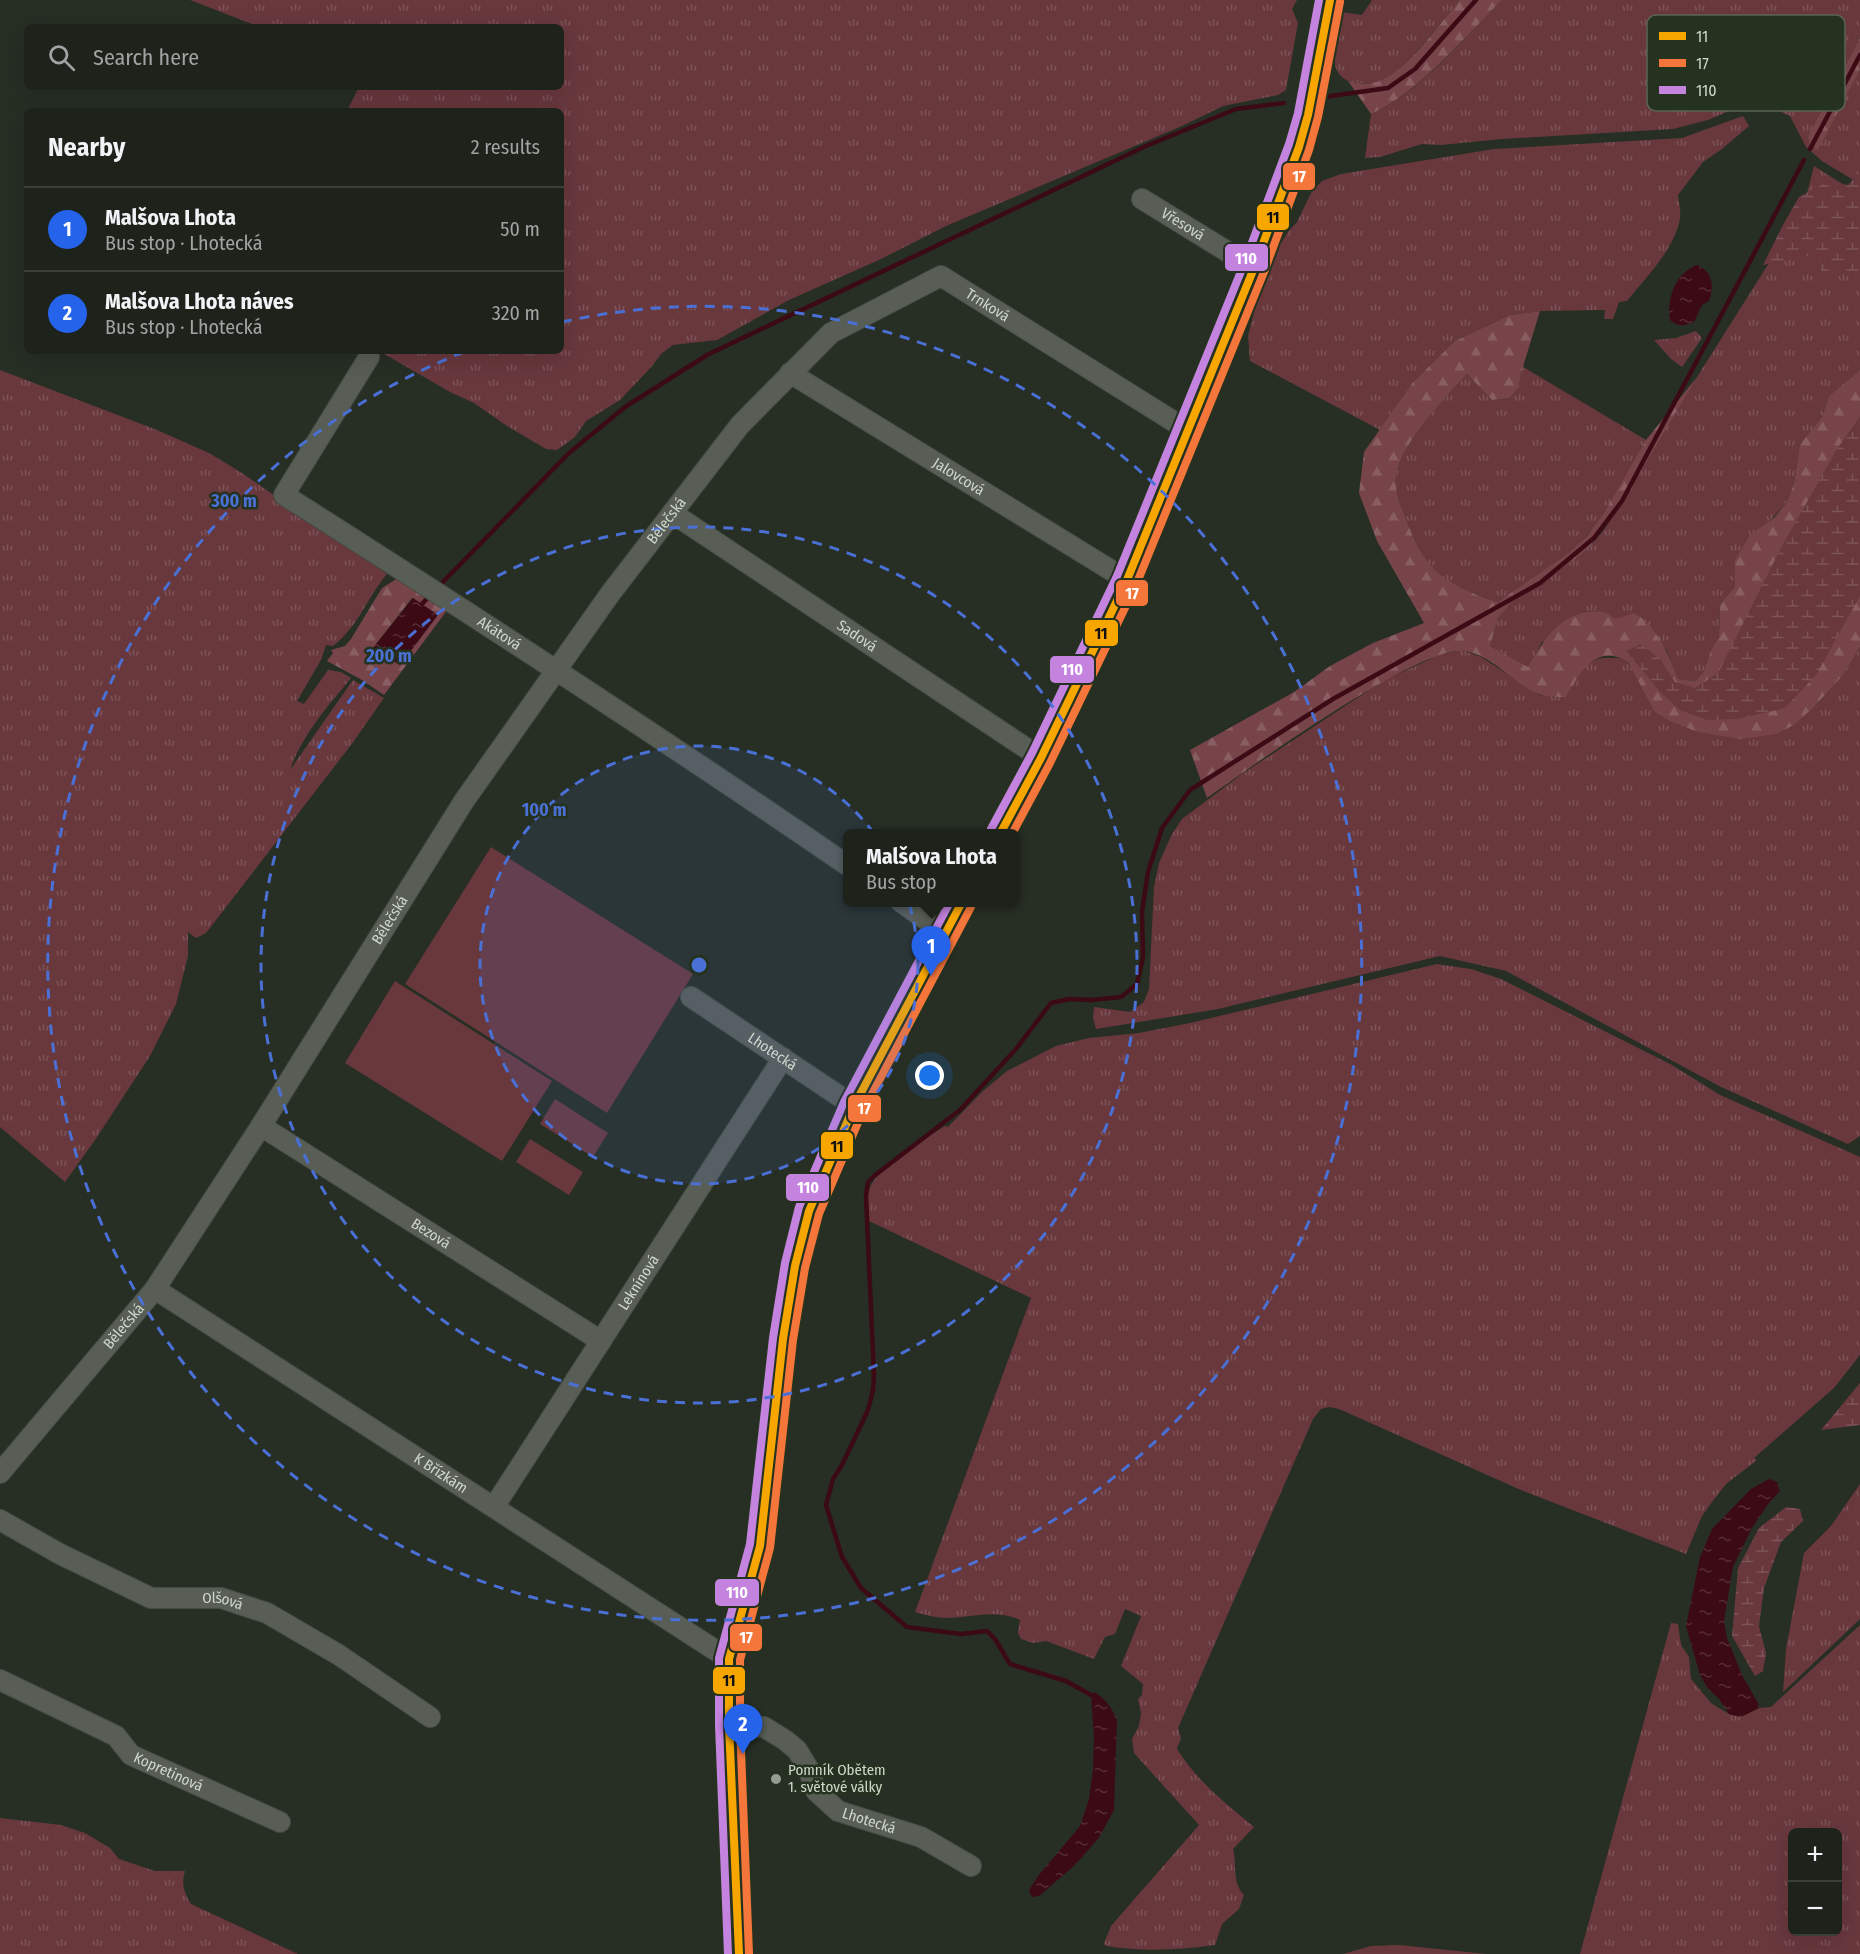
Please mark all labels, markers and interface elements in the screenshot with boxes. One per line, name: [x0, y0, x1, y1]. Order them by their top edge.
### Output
legend: [1647, 15, 1845, 111]
search box: [24, 24, 564, 90]
text: 11: [1696, 27, 1708, 46]
icon: search: [45, 41, 78, 74]
text: Search here: [93, 44, 199, 71]
text: 17: [1696, 54, 1709, 73]
text: 110: [1696, 81, 1717, 100]
text: Nearby: [48, 132, 125, 163]
text: 2 results: [471, 135, 540, 159]
line badge: 17: [1282, 162, 1316, 191]
text: 17: [1292, 167, 1306, 186]
line badge: 11: [1256, 203, 1290, 231]
text: Malšova Lhota: [105, 204, 236, 231]
street label: Vřesová: [1158, 204, 1208, 244]
text: 11: [1266, 208, 1280, 227]
text: 1: [63, 217, 72, 241]
text: 50 m: [500, 217, 540, 241]
text: Bus stop · Lhotecká: [105, 231, 262, 255]
line badge: 110: [1224, 243, 1269, 272]
text: 110: [1235, 249, 1257, 268]
street label: Trnková: [962, 285, 1013, 326]
text: Malšova Lhota náves: [105, 288, 294, 315]
text: 2: [63, 301, 72, 325]
text: 320 m: [492, 301, 540, 325]
text: Bus stop · Lhotecká: [105, 315, 262, 339]
street label: Jalovcová: [930, 454, 988, 499]
text: 300 m: [210, 490, 257, 512]
street label: Bělečská: [643, 494, 690, 548]
line badge: 17: [1115, 579, 1149, 607]
text: 17: [1125, 584, 1139, 603]
street label: Akátová: [474, 613, 525, 654]
street label: Sadová: [833, 616, 880, 656]
line badge: 11: [1084, 619, 1119, 647]
text: 11: [1094, 624, 1108, 643]
text: 200 m: [365, 645, 412, 667]
line badge: 110: [1049, 655, 1095, 684]
text: 110: [1061, 660, 1083, 679]
text: 100 m: [522, 799, 566, 821]
popup: [843, 829, 1020, 907]
text: Malšova Lhota: [866, 843, 997, 870]
text: Bus stop: [866, 870, 937, 894]
street label: Bělečská: [368, 892, 412, 948]
pin: 1: [912, 926, 950, 976]
centre of rings: [689, 955, 709, 975]
street label: Lhotecká: [745, 1029, 800, 1074]
your location: [915, 1061, 944, 1090]
line badge: 17: [847, 1094, 882, 1123]
text: 17: [857, 1099, 871, 1118]
line badge: 11: [820, 1131, 854, 1160]
text: 11: [830, 1137, 844, 1156]
line badge: 110: [785, 1173, 830, 1202]
text: 110: [797, 1178, 819, 1197]
street label: Bezová: [408, 1214, 454, 1253]
street label: Leknínová: [614, 1252, 663, 1313]
street label: Bělečská: [99, 1300, 148, 1353]
street label: K Břízkám: [411, 1449, 471, 1497]
line badge: 110: [714, 1578, 760, 1607]
text: 110: [726, 1583, 748, 1602]
street label: Olšová: [202, 1589, 245, 1614]
line badge: 17: [729, 1623, 763, 1652]
text: 17: [739, 1628, 753, 1647]
line badge: 11: [712, 1666, 746, 1695]
text: 11: [722, 1671, 736, 1690]
pin: 2: [724, 1704, 762, 1754]
street label: Kopretinová: [131, 1748, 206, 1795]
place label: Pomník Obětem 1. světové války: [788, 1761, 886, 1796]
marker: Pomník Obětem 1. světové války: [769, 1772, 783, 1786]
street label: Lhotecká: [840, 1804, 898, 1838]
map controls: [1788, 1828, 1842, 1936]
button: +: [1788, 1828, 1842, 1882]
button: −: [1788, 1882, 1842, 1936]

